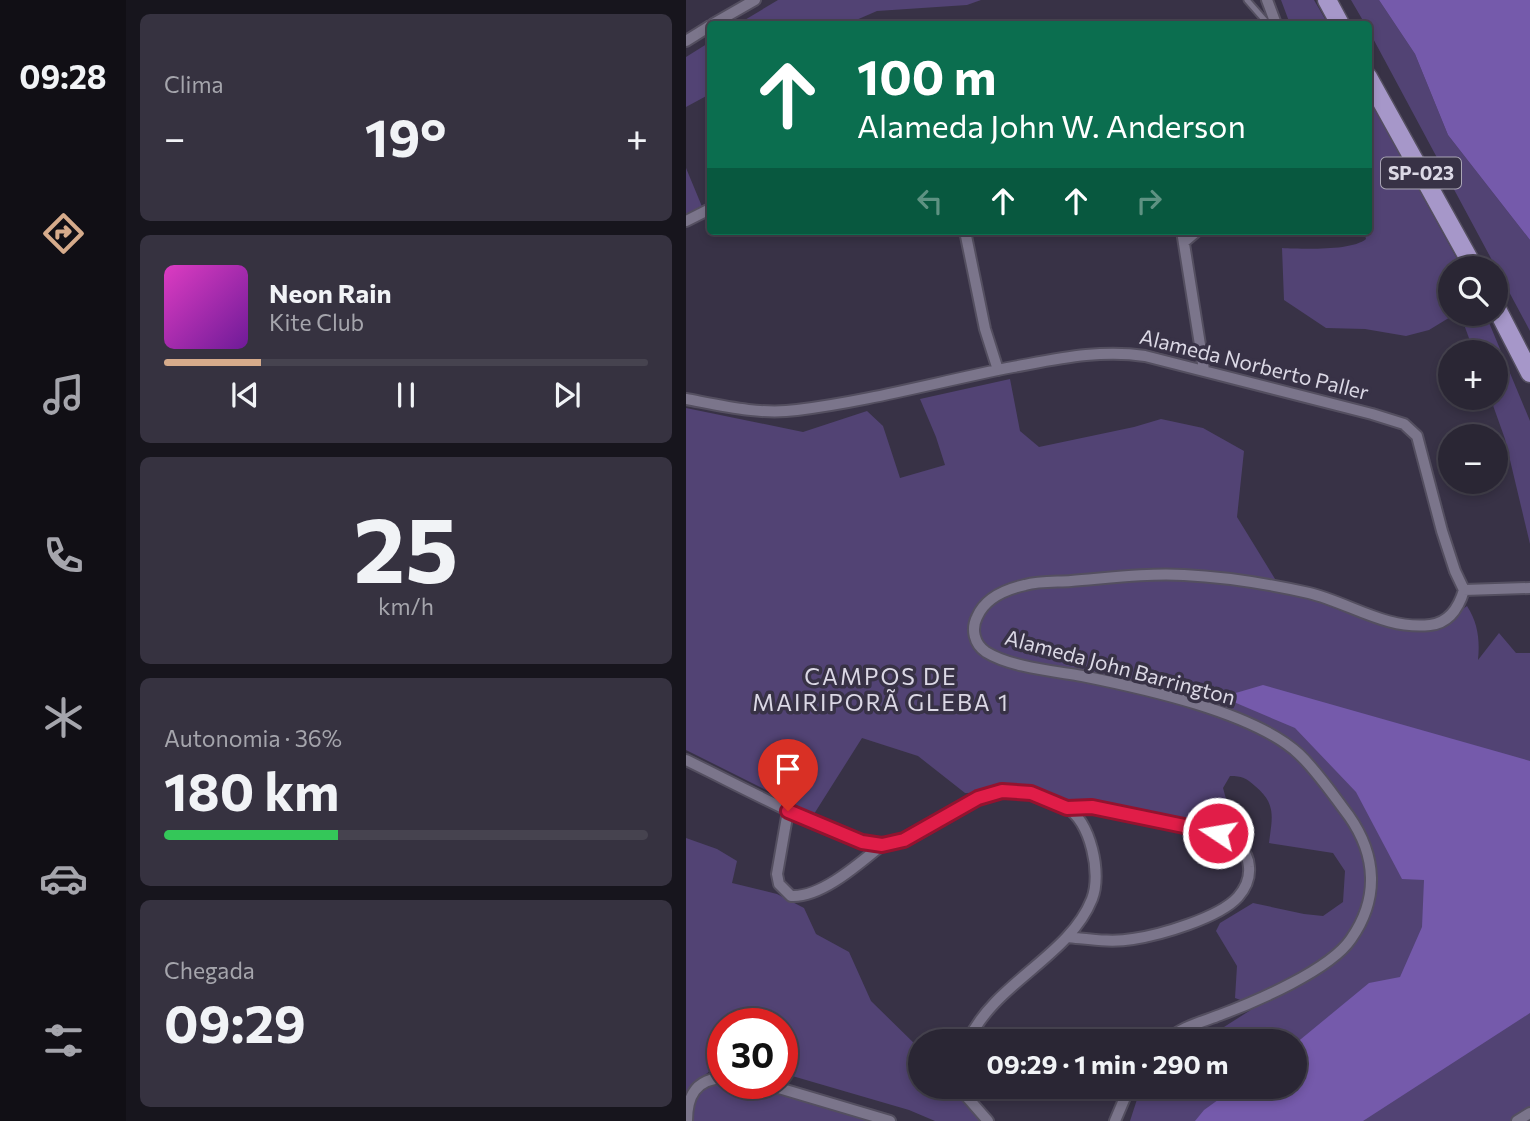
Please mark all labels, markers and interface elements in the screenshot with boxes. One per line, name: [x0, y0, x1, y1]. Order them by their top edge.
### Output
text: 100 m: [857, 45, 996, 105]
icon: ahead: [742, 49, 833, 140]
text: 09:28: [19, 56, 107, 96]
text: Clima: [164, 70, 224, 98]
text: 19°: [365, 104, 446, 168]
text: Alameda John W. Anderson: [857, 105, 1246, 145]
text: −: [164, 113, 186, 160]
text: +: [626, 113, 648, 160]
road number: SP-023: [1381, 158, 1461, 188]
icon: left: [911, 182, 949, 220]
icon: ahead: [984, 182, 1022, 220]
icon: ahead: [1057, 182, 1095, 220]
icon: right: [1130, 182, 1168, 220]
icon: directions: [39, 209, 88, 258]
map controls: [1438, 256, 1508, 494]
button: search: [1438, 256, 1508, 326]
text: Neon Rain: [269, 277, 392, 308]
text: Kite Club: [269, 308, 364, 336]
street label: Alameda Norberto Paller: [1137, 323, 1372, 404]
button: +: [1438, 340, 1508, 410]
icon: music: [39, 370, 88, 419]
icon: previous: [226, 376, 264, 414]
icon: pause: [387, 376, 425, 414]
icon: next: [548, 376, 586, 414]
button: −: [1438, 424, 1508, 494]
text: 25: [354, 490, 458, 602]
icon: phone: [39, 531, 88, 580]
text: km/h: [378, 592, 434, 620]
street label: Alameda John Barrington: [1003, 624, 1238, 709]
district label: CAMPOS DE MAIRIPORÃ GLEBA 1: [752, 662, 1010, 716]
icon: climate: [39, 693, 88, 742]
text: Autonomia · 36%: [164, 724, 342, 752]
pin: [758, 739, 818, 811]
icon: arrive: [769, 750, 807, 788]
text: 180 km: [164, 758, 339, 822]
position arrow: [1181, 796, 1255, 870]
icon: car: [39, 854, 88, 903]
text: Chegada: [164, 956, 255, 984]
text: 09:29: [164, 990, 306, 1054]
speed limit sign: 30: [707, 1008, 798, 1099]
icon: filters: [39, 1016, 88, 1065]
text: 09:29 · 1 min · 290 m: [987, 1048, 1228, 1079]

